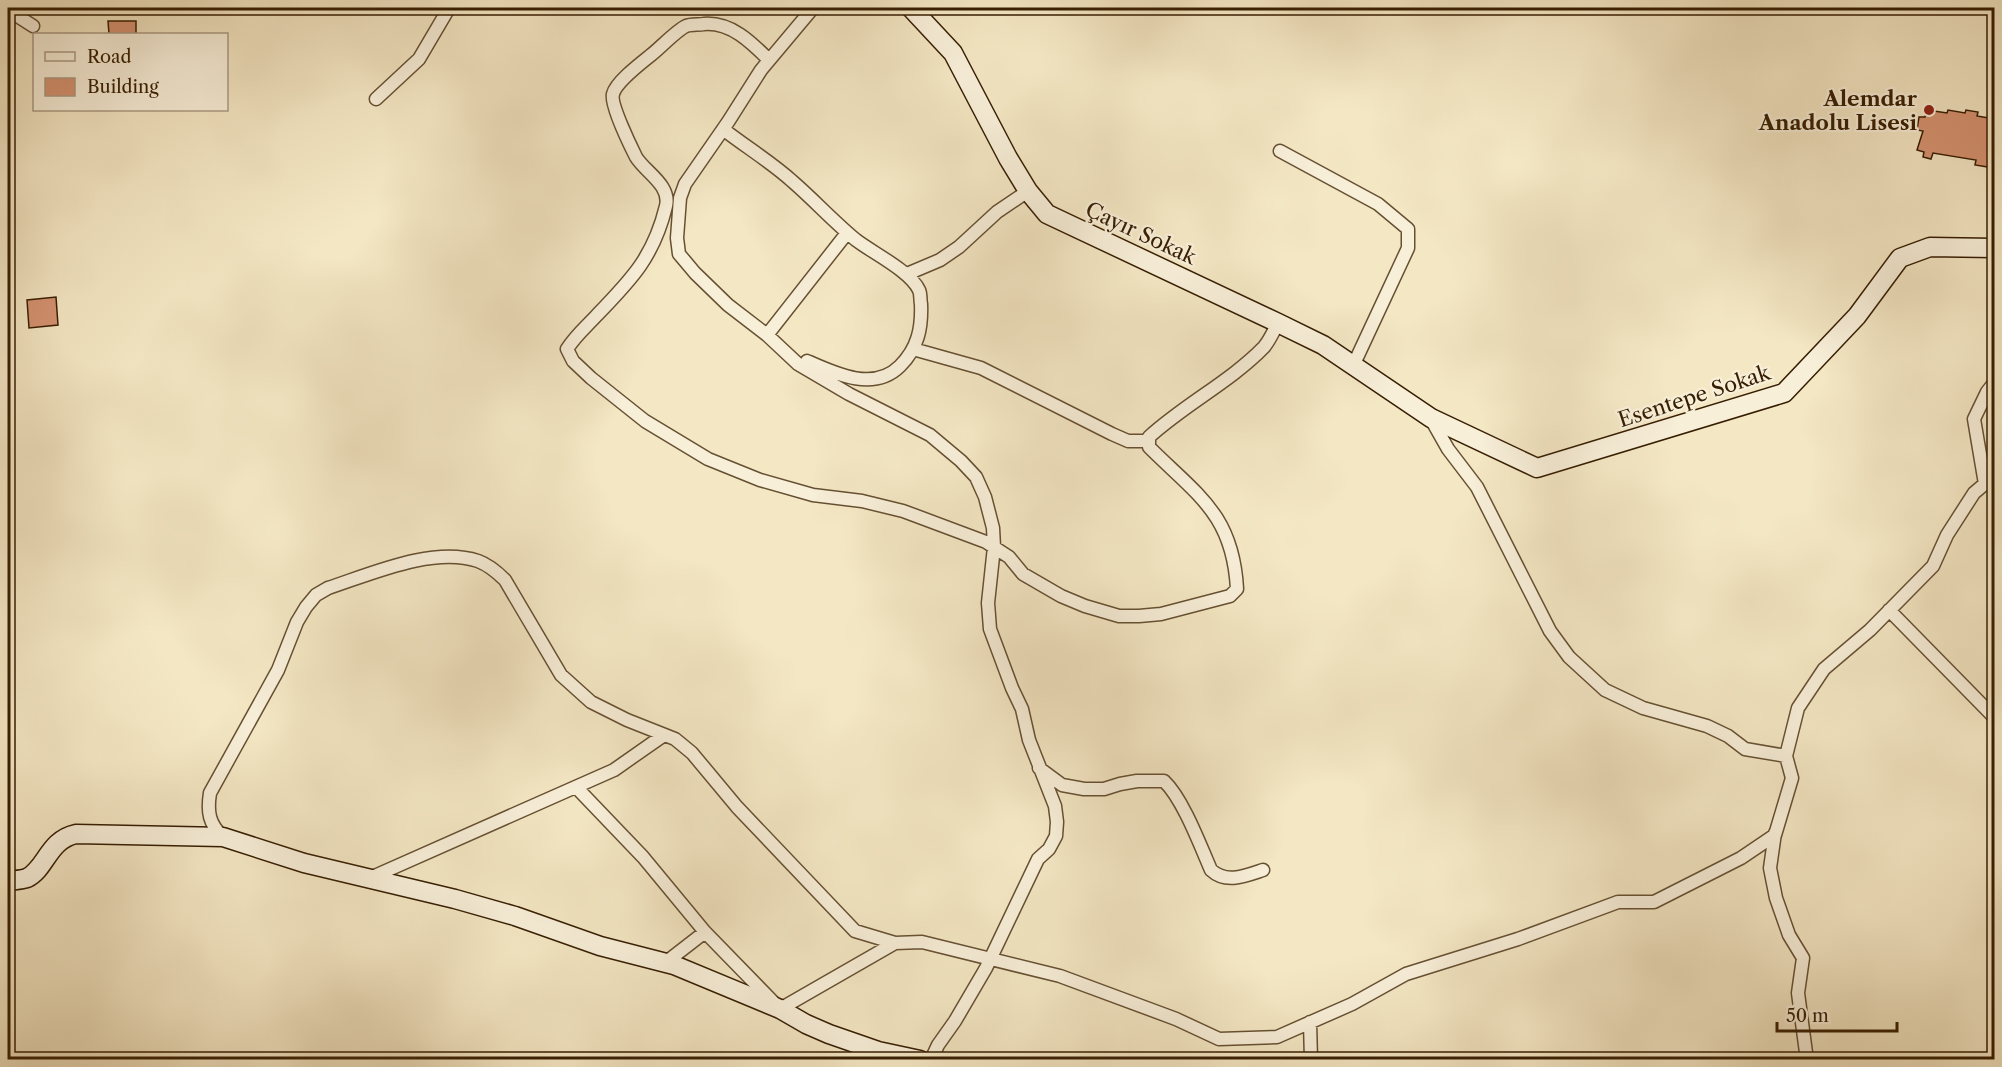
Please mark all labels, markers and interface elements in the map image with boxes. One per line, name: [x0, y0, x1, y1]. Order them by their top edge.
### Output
legend: [33, 33, 228, 111]
text: Road: [87, 46, 132, 68]
text: Building: [87, 76, 159, 98]
place label: Alemdar Anadolu Lisesi: [1758, 86, 1918, 135]
marker: Alemdar Anadolu Lisesi: [1922, 103, 1936, 117]
street label: Çayır Sokak: [1082, 196, 1201, 270]
street label: Esentepe Sokak: [1615, 359, 1774, 432]
scale bar: [1777, 995, 1897, 1033]
text: 50 m: [1786, 1005, 1829, 1027]

